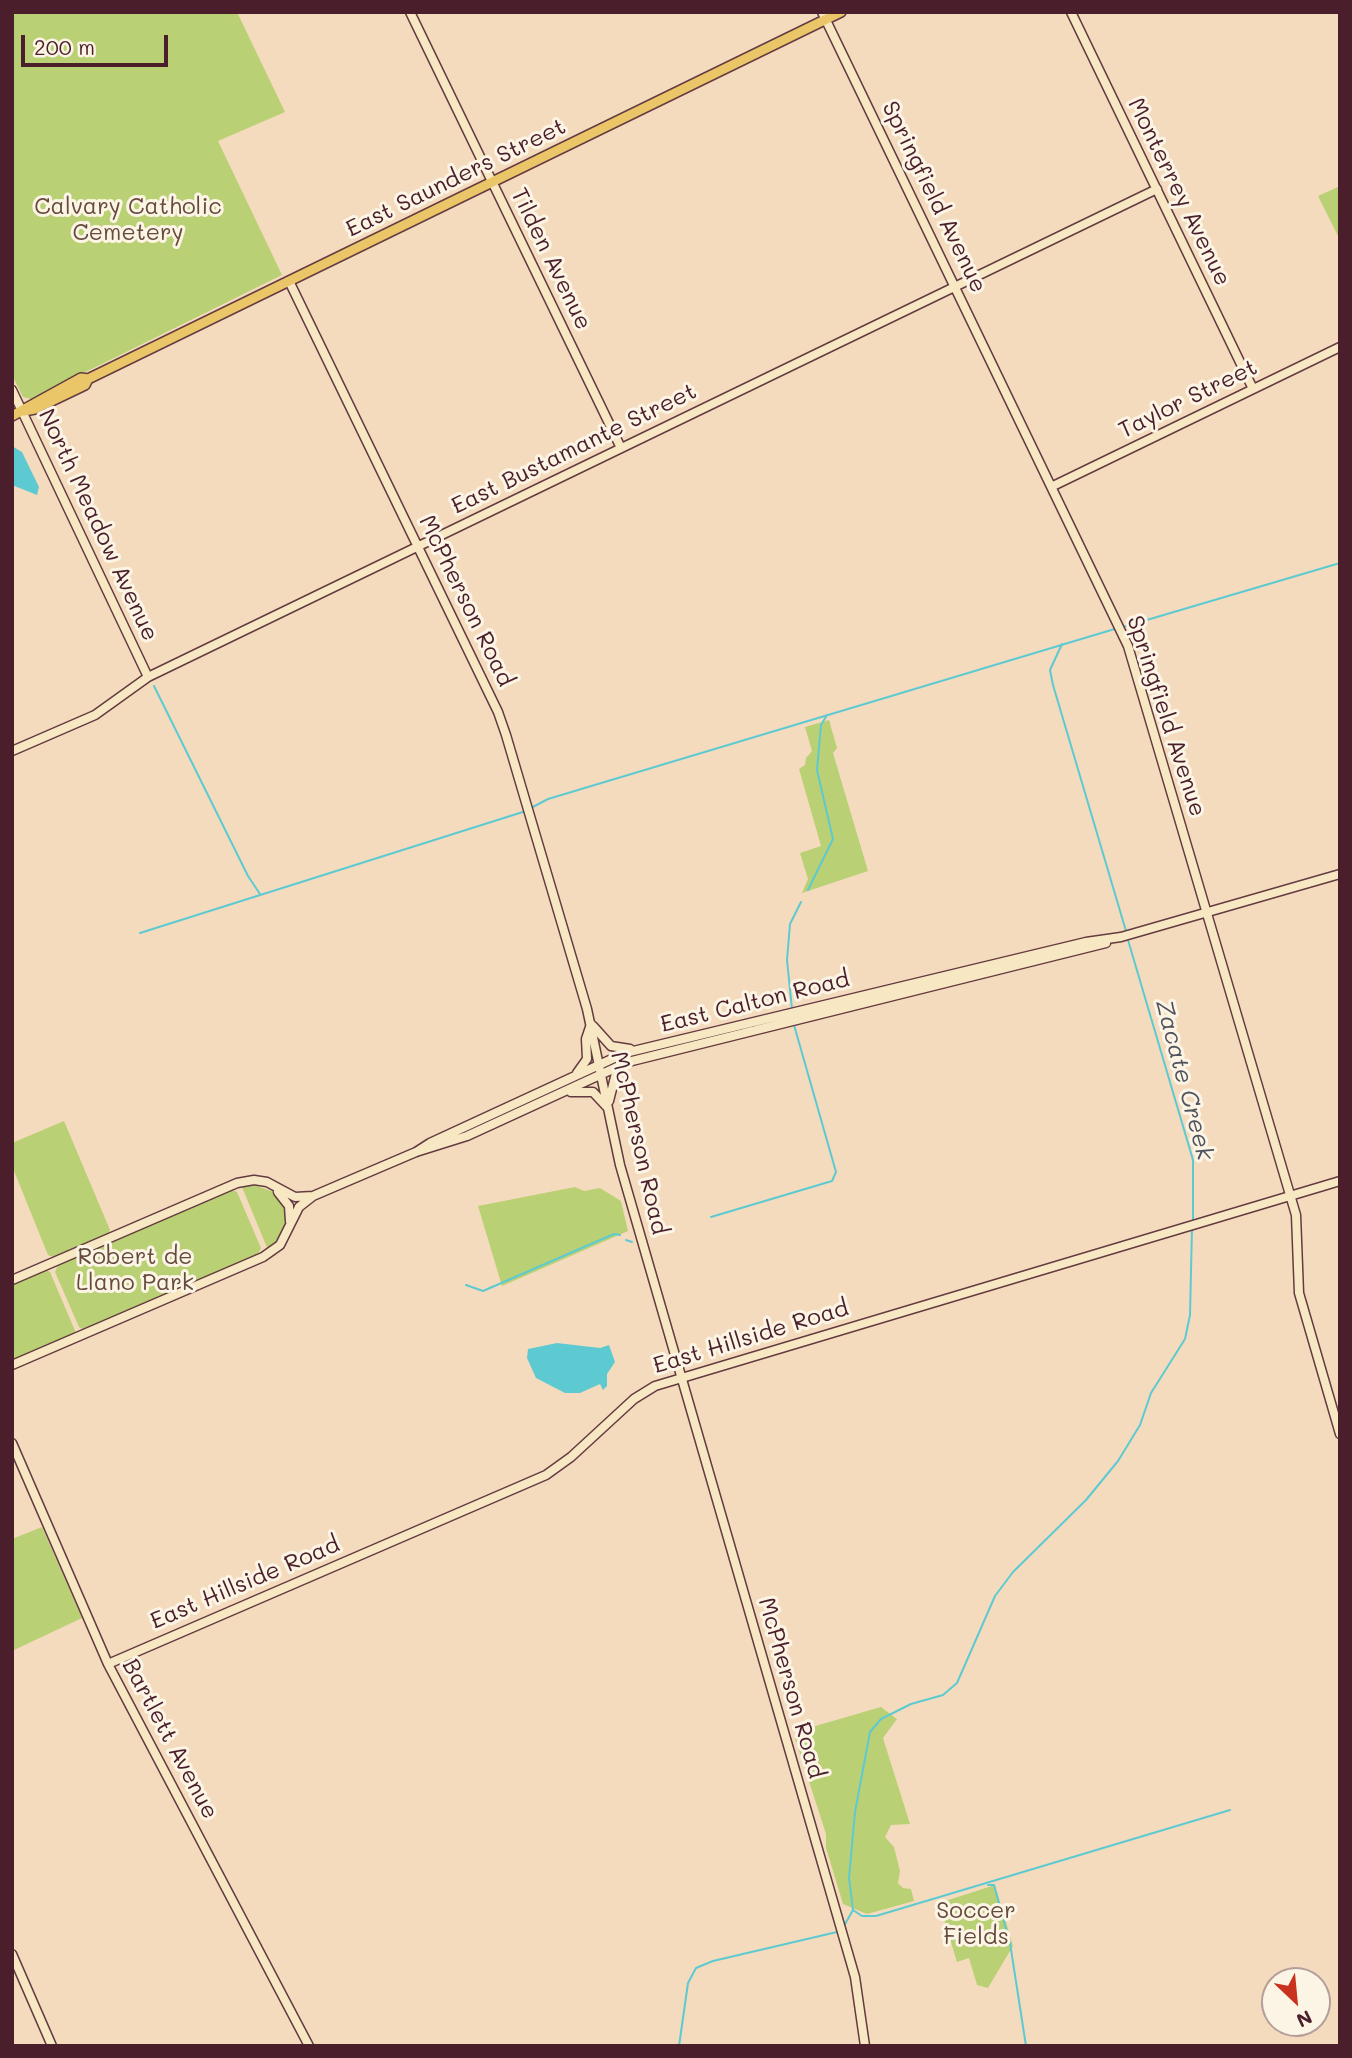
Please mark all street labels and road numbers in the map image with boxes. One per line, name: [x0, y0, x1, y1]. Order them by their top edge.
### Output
street label: Monterrey Avenue: [1122, 94, 1236, 290]
street label: Springfield Avenue: [876, 97, 992, 297]
street label: East Saunders Street: [342, 113, 570, 243]
street label: Tilden Avenue: [505, 184, 597, 334]
street label: Taylor Street: [1114, 354, 1262, 444]
street label: East Bustamante Street: [447, 378, 701, 520]
street label: North Meadow Avenue: [32, 405, 164, 645]
street label: McPherson Road: [413, 511, 519, 691]
street label: Springfield Avenue: [1121, 612, 1211, 820]
street label: East Calton Road: [658, 965, 852, 1039]
street label: McPherson Road: [605, 1049, 673, 1237]
street label: East Hillside Road: [650, 1294, 852, 1380]
street label: East Hillside Road: [146, 1531, 344, 1635]
street label: McPherson Road: [752, 1594, 830, 1782]
street label: Bartlett Avenue: [116, 1654, 224, 1824]

